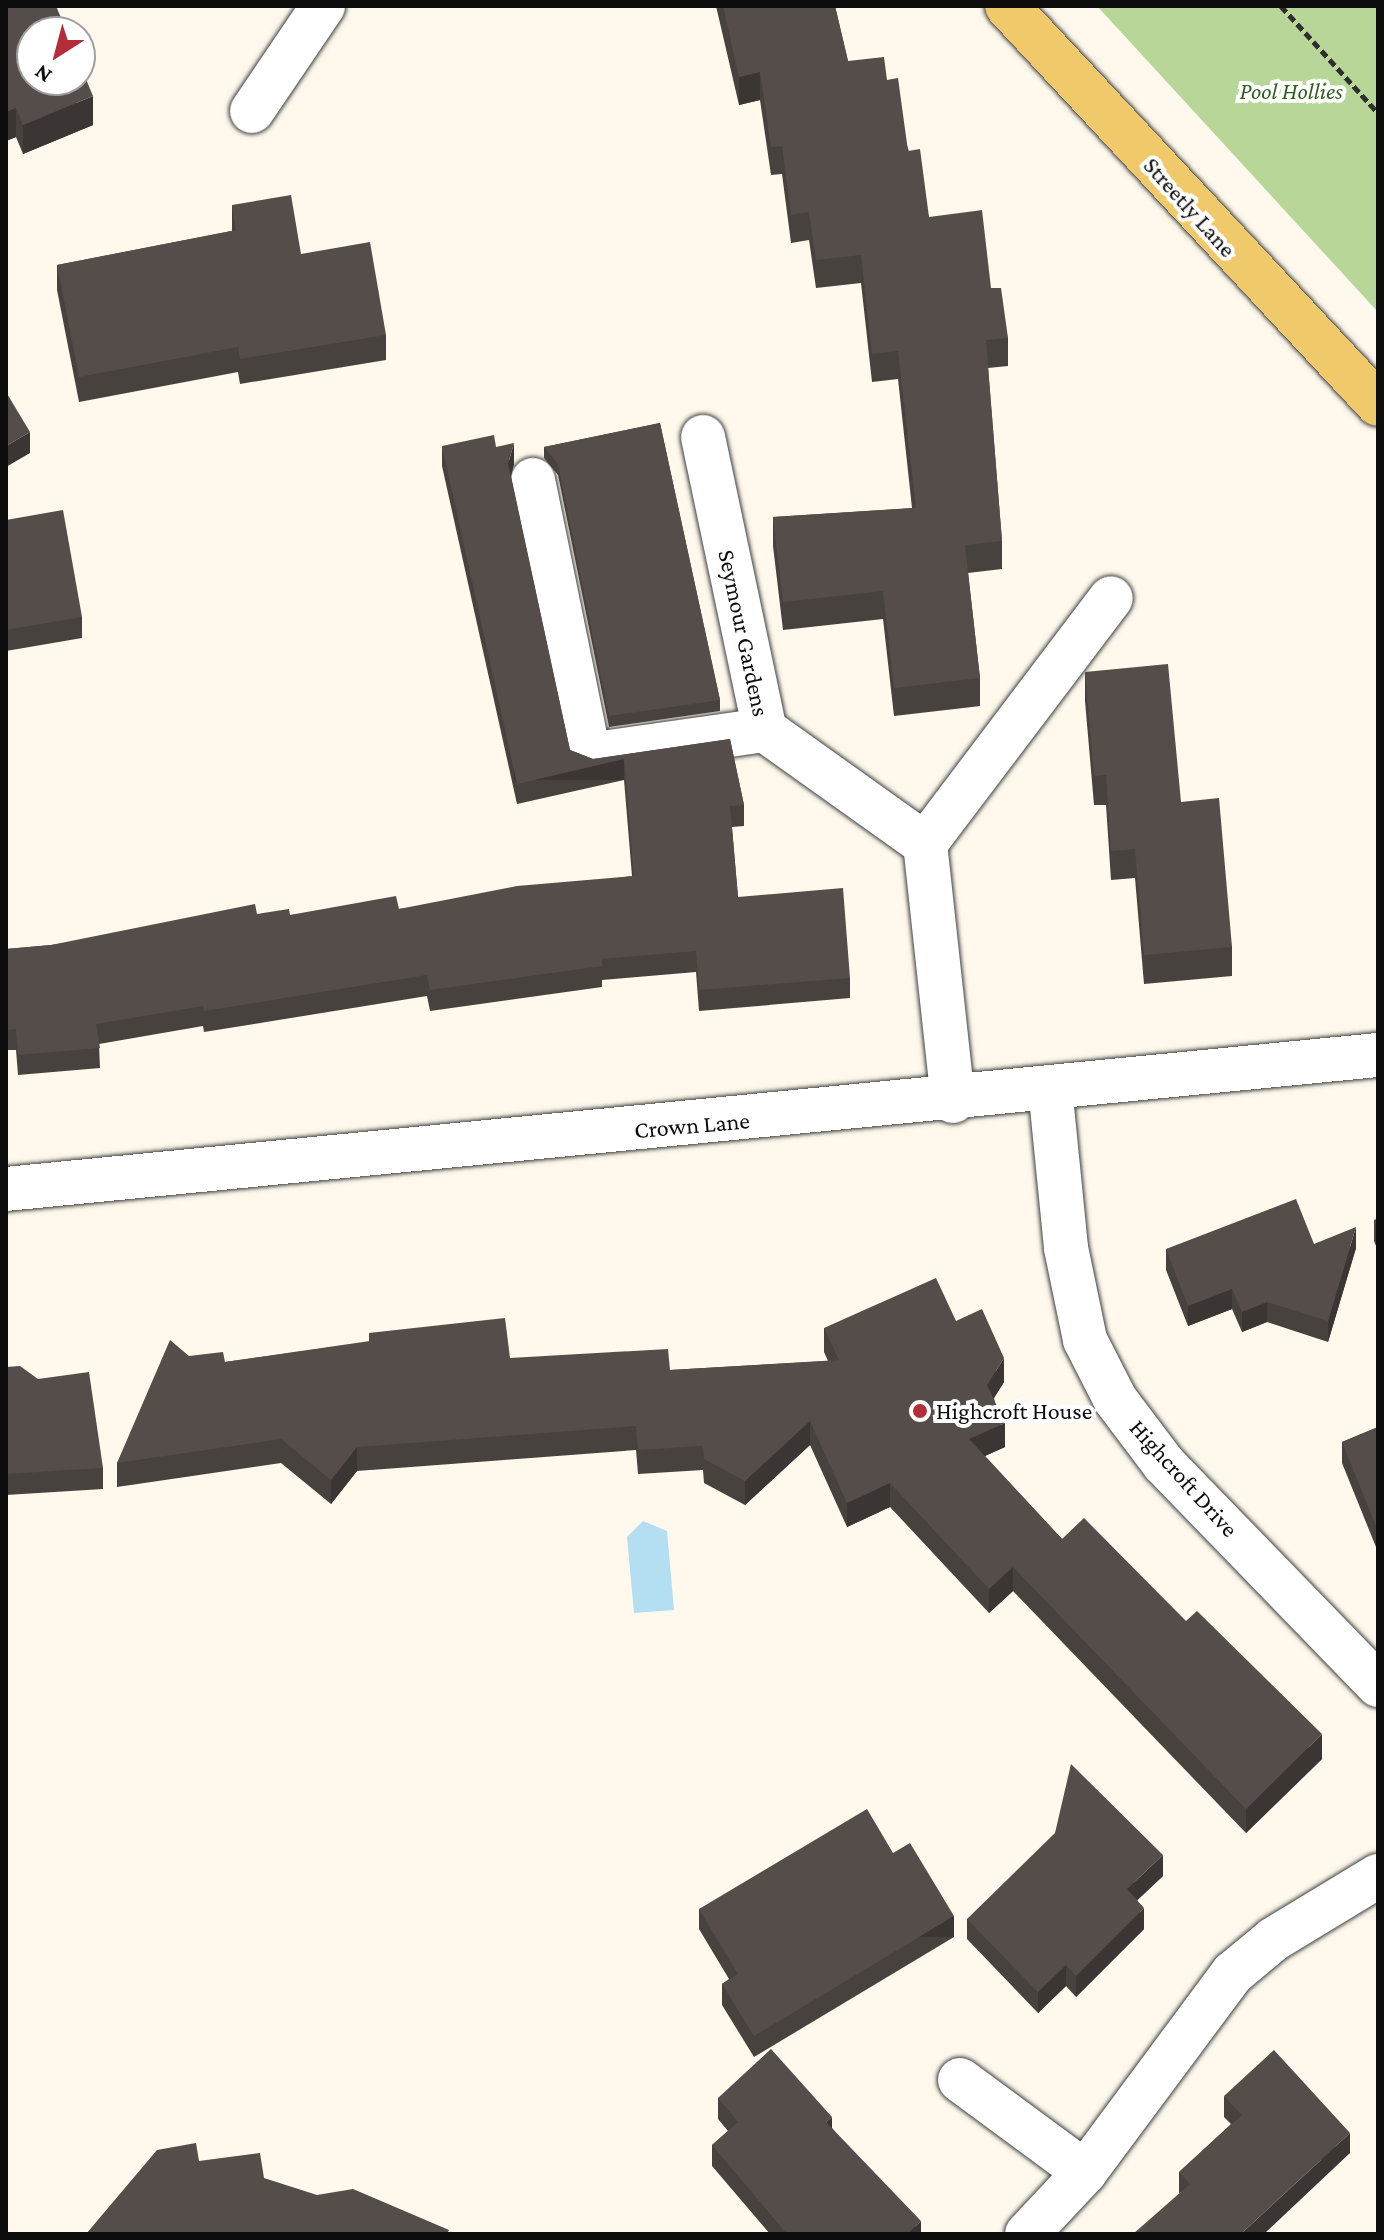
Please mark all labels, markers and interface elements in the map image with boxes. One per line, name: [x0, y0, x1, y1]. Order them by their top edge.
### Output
north arrow: [16, 16, 96, 96]
text: N: [29, 60, 56, 89]
park label: Pool Hollies: [1239, 77, 1343, 105]
street label: Streetly Lane: [1138, 151, 1242, 263]
street label: Seymour Gardens: [712, 547, 776, 719]
street label: Crown Lane: [633, 1106, 751, 1144]
place label: Highcroft House: [936, 1397, 1092, 1425]
marker: Highcroft House: [911, 1402, 929, 1420]
street label: Highcroft Drive: [1124, 1413, 1244, 1543]

